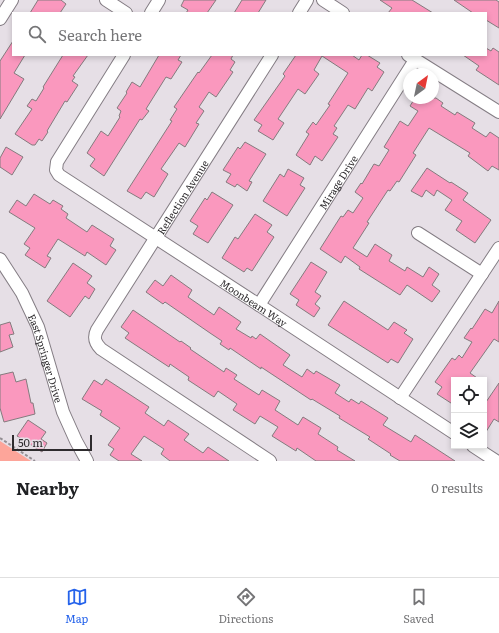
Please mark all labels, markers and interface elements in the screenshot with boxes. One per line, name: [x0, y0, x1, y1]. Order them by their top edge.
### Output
search box: [12, 12, 487, 56]
icon: search: [26, 23, 48, 45]
text: Search here: [58, 23, 142, 46]
north arrow: [403, 68, 439, 104]
street label: Mirage Drive: [314, 152, 360, 212]
street label: Reflection Avenue: [153, 156, 211, 237]
street label: Moonbeam Way: [218, 275, 291, 330]
street label: East Springer Drive: [25, 311, 67, 404]
map controls: [451, 377, 487, 449]
button: locate: [451, 377, 487, 413]
button: layers: [451, 413, 487, 449]
scale bar: [12, 433, 92, 452]
text: 50 m: [18, 434, 43, 450]
text: Nearby: [16, 475, 79, 500]
text: 0 results: [431, 478, 483, 497]
tab: Map: [65, 586, 88, 626]
tab: Directions: [218, 586, 273, 626]
tab: Saved: [403, 586, 434, 626]

